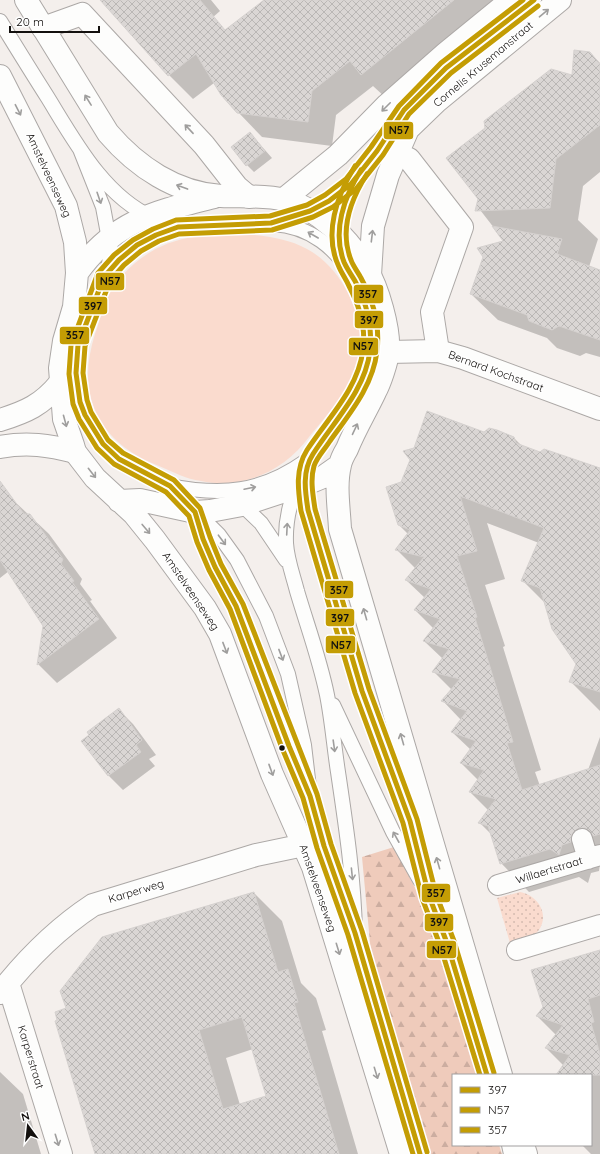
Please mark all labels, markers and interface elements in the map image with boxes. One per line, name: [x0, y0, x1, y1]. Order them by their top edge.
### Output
scale bar: [10, 8, 99, 34]
one-way arrow: [539, 9, 549, 18]
text: 20 m: [16, 14, 44, 29]
street label: Cornelis Krusemanstraat: [430, 18, 536, 110]
one-way arrow: [84, 95, 92, 106]
one-way arrow: [381, 102, 391, 112]
one-way arrow: [15, 104, 22, 116]
line badge: N57: [383, 121, 414, 140]
text: N57: [389, 123, 409, 137]
one-way arrow: [185, 124, 194, 134]
street label: Amstelveenseweg: [23, 130, 75, 220]
one-way arrow: [176, 182, 188, 190]
one-way arrow: [96, 191, 104, 203]
one-way arrow: [368, 230, 375, 243]
one-way arrow: [307, 231, 319, 239]
line badge: N57: [95, 272, 125, 291]
text: N57: [100, 274, 120, 288]
line badge: 357: [353, 284, 384, 304]
text: 357: [359, 287, 377, 301]
line badge: 397: [78, 296, 108, 315]
text: 397: [84, 299, 102, 313]
line badge: 397: [354, 310, 384, 329]
text: 397: [360, 313, 378, 327]
line badge: 357: [59, 326, 90, 345]
text: 357: [66, 328, 84, 342]
line badge: N57: [348, 337, 379, 356]
text: N57: [353, 339, 373, 353]
street label: Bernard Kochstraat: [447, 347, 546, 395]
one-way arrow: [62, 414, 70, 427]
one-way arrow: [352, 424, 359, 436]
one-way arrow: [88, 468, 96, 479]
one-way arrow: [243, 483, 256, 491]
one-way arrow: [141, 523, 150, 534]
one-way arrow: [283, 523, 290, 536]
one-way arrow: [218, 534, 227, 545]
street label: Amstelveenseweg: [160, 549, 222, 633]
line badge: 357: [324, 580, 354, 599]
text: 357: [330, 583, 348, 597]
line badge: 397: [325, 608, 355, 627]
one-way arrow: [361, 608, 368, 621]
text: 397: [331, 611, 349, 625]
line badge: N57: [325, 635, 356, 654]
text: N57: [331, 638, 351, 652]
one-way arrow: [222, 642, 230, 654]
one-way arrow: [278, 649, 286, 661]
one-way arrow: [397, 732, 405, 745]
one-way arrow: [330, 739, 338, 752]
unlabelled marker: [277, 743, 287, 753]
one-way arrow: [268, 763, 276, 775]
one-way arrow: [392, 831, 400, 843]
street label: Amstelveenseweg: [296, 842, 340, 934]
street label: Willaertstraat: [514, 853, 584, 887]
one-way arrow: [434, 857, 441, 870]
one-way arrow: [348, 867, 356, 880]
street label: Karperweg: [107, 876, 165, 906]
line badge: 357: [421, 883, 451, 903]
text: 357: [427, 886, 445, 900]
line badge: 397: [424, 913, 454, 932]
text: 397: [430, 915, 448, 929]
line badge: N57: [426, 940, 457, 959]
one-way arrow: [335, 942, 342, 955]
text: N57: [432, 943, 452, 957]
street label: Karperstraat: [15, 1024, 47, 1091]
one-way arrow: [373, 1066, 380, 1079]
legend: [452, 1074, 592, 1146]
text: 397: [488, 1082, 507, 1097]
text: N57: [488, 1102, 509, 1117]
north arrow: [8, 1106, 48, 1146]
text: N: [20, 1109, 31, 1124]
text: 357: [488, 1122, 507, 1137]
one-way arrow: [54, 1133, 61, 1146]

